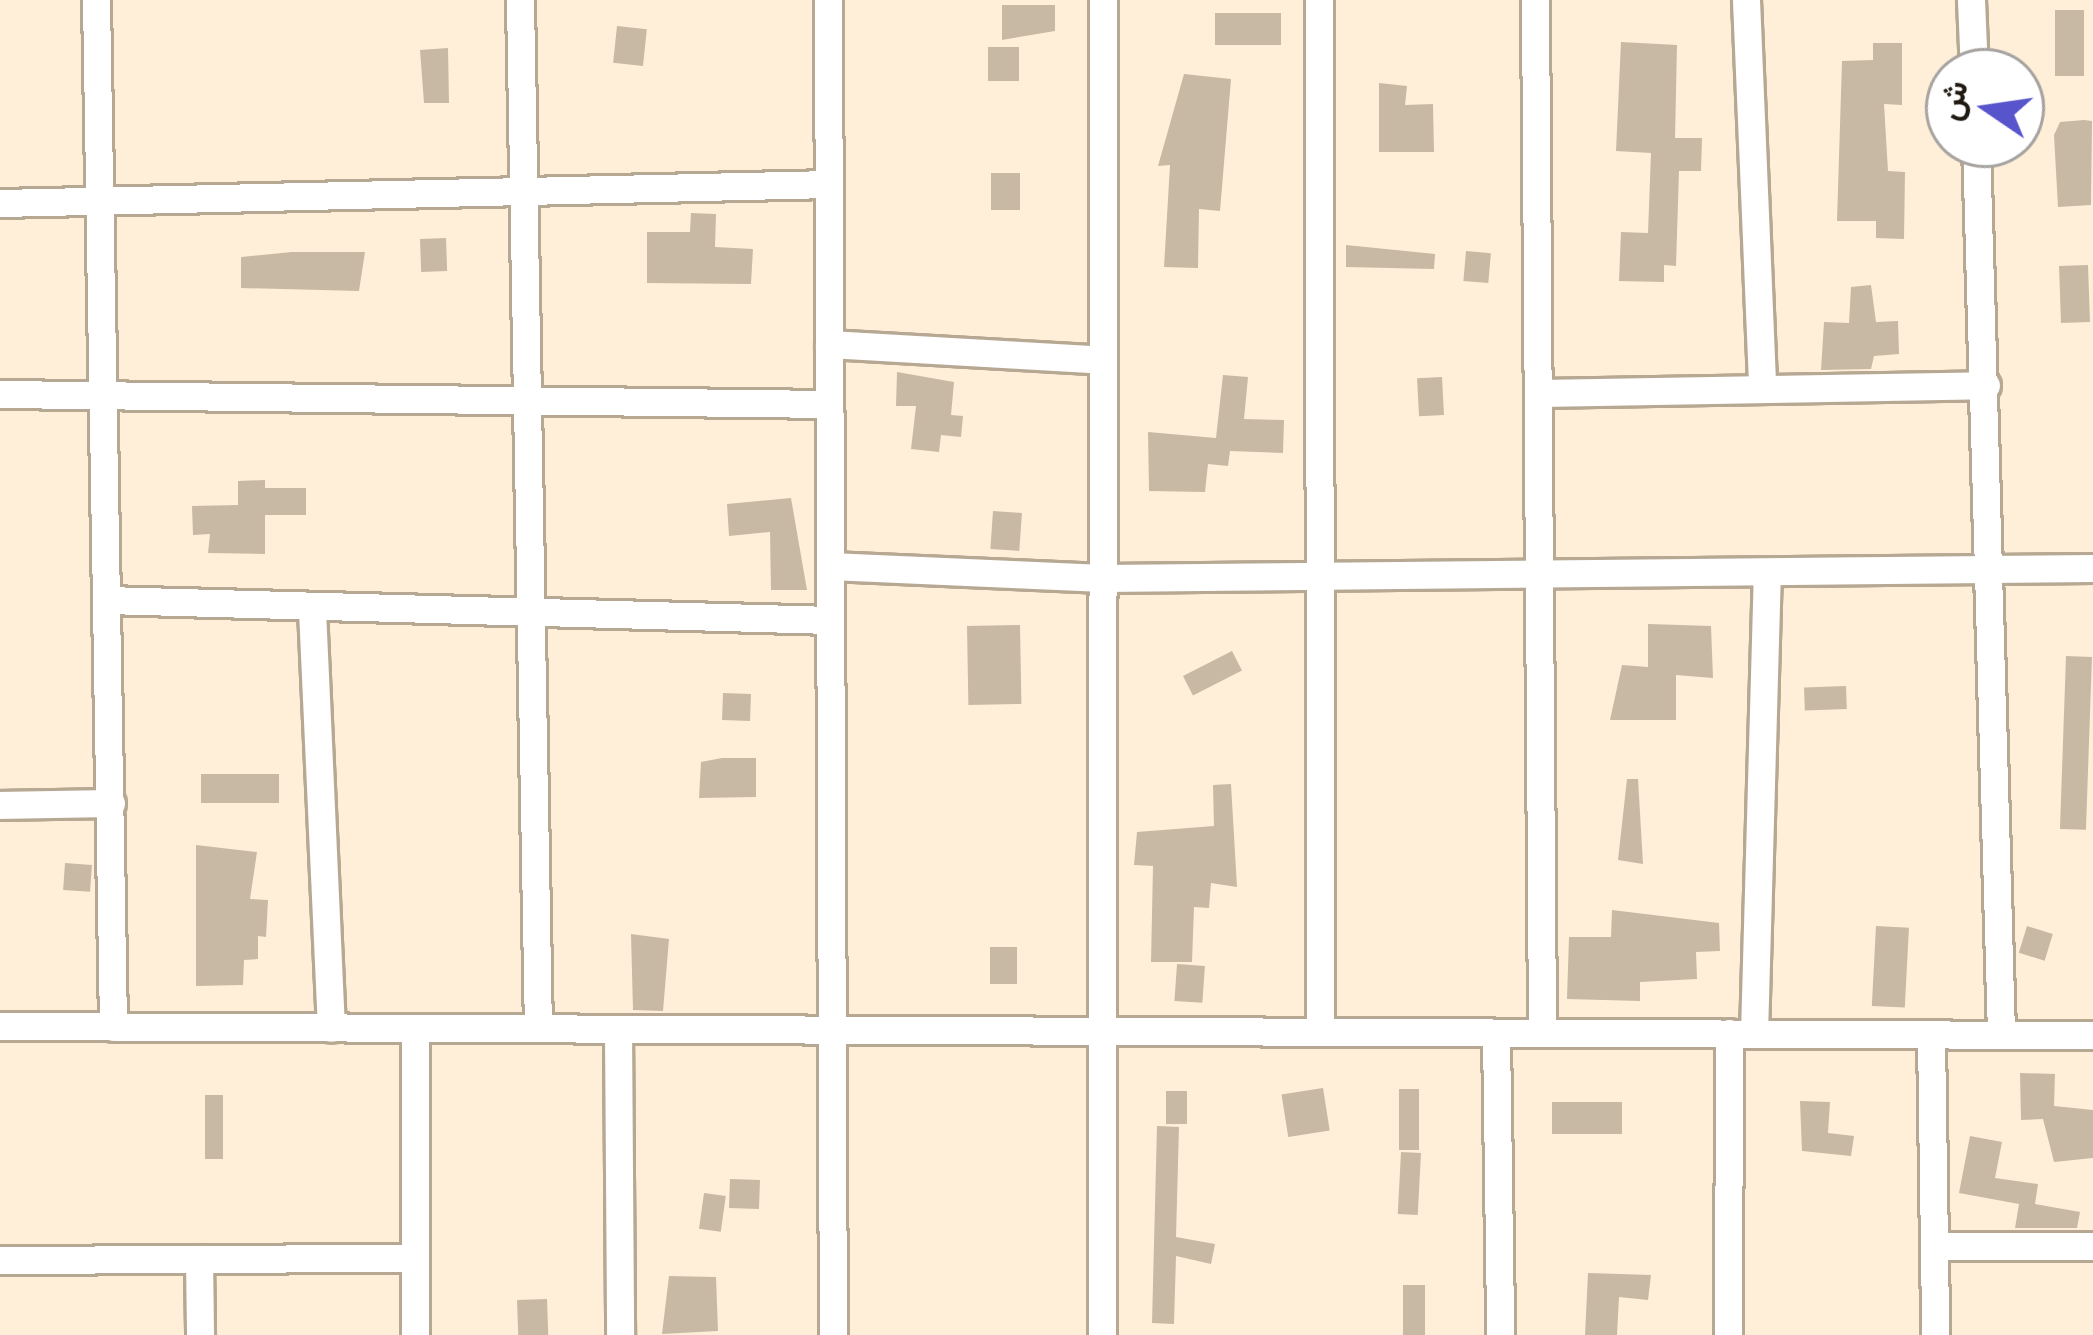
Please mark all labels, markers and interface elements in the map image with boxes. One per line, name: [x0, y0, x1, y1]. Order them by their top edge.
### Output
north arrow: [1925, 48, 2045, 168]
text: ش: [1929, 77, 1976, 124]

